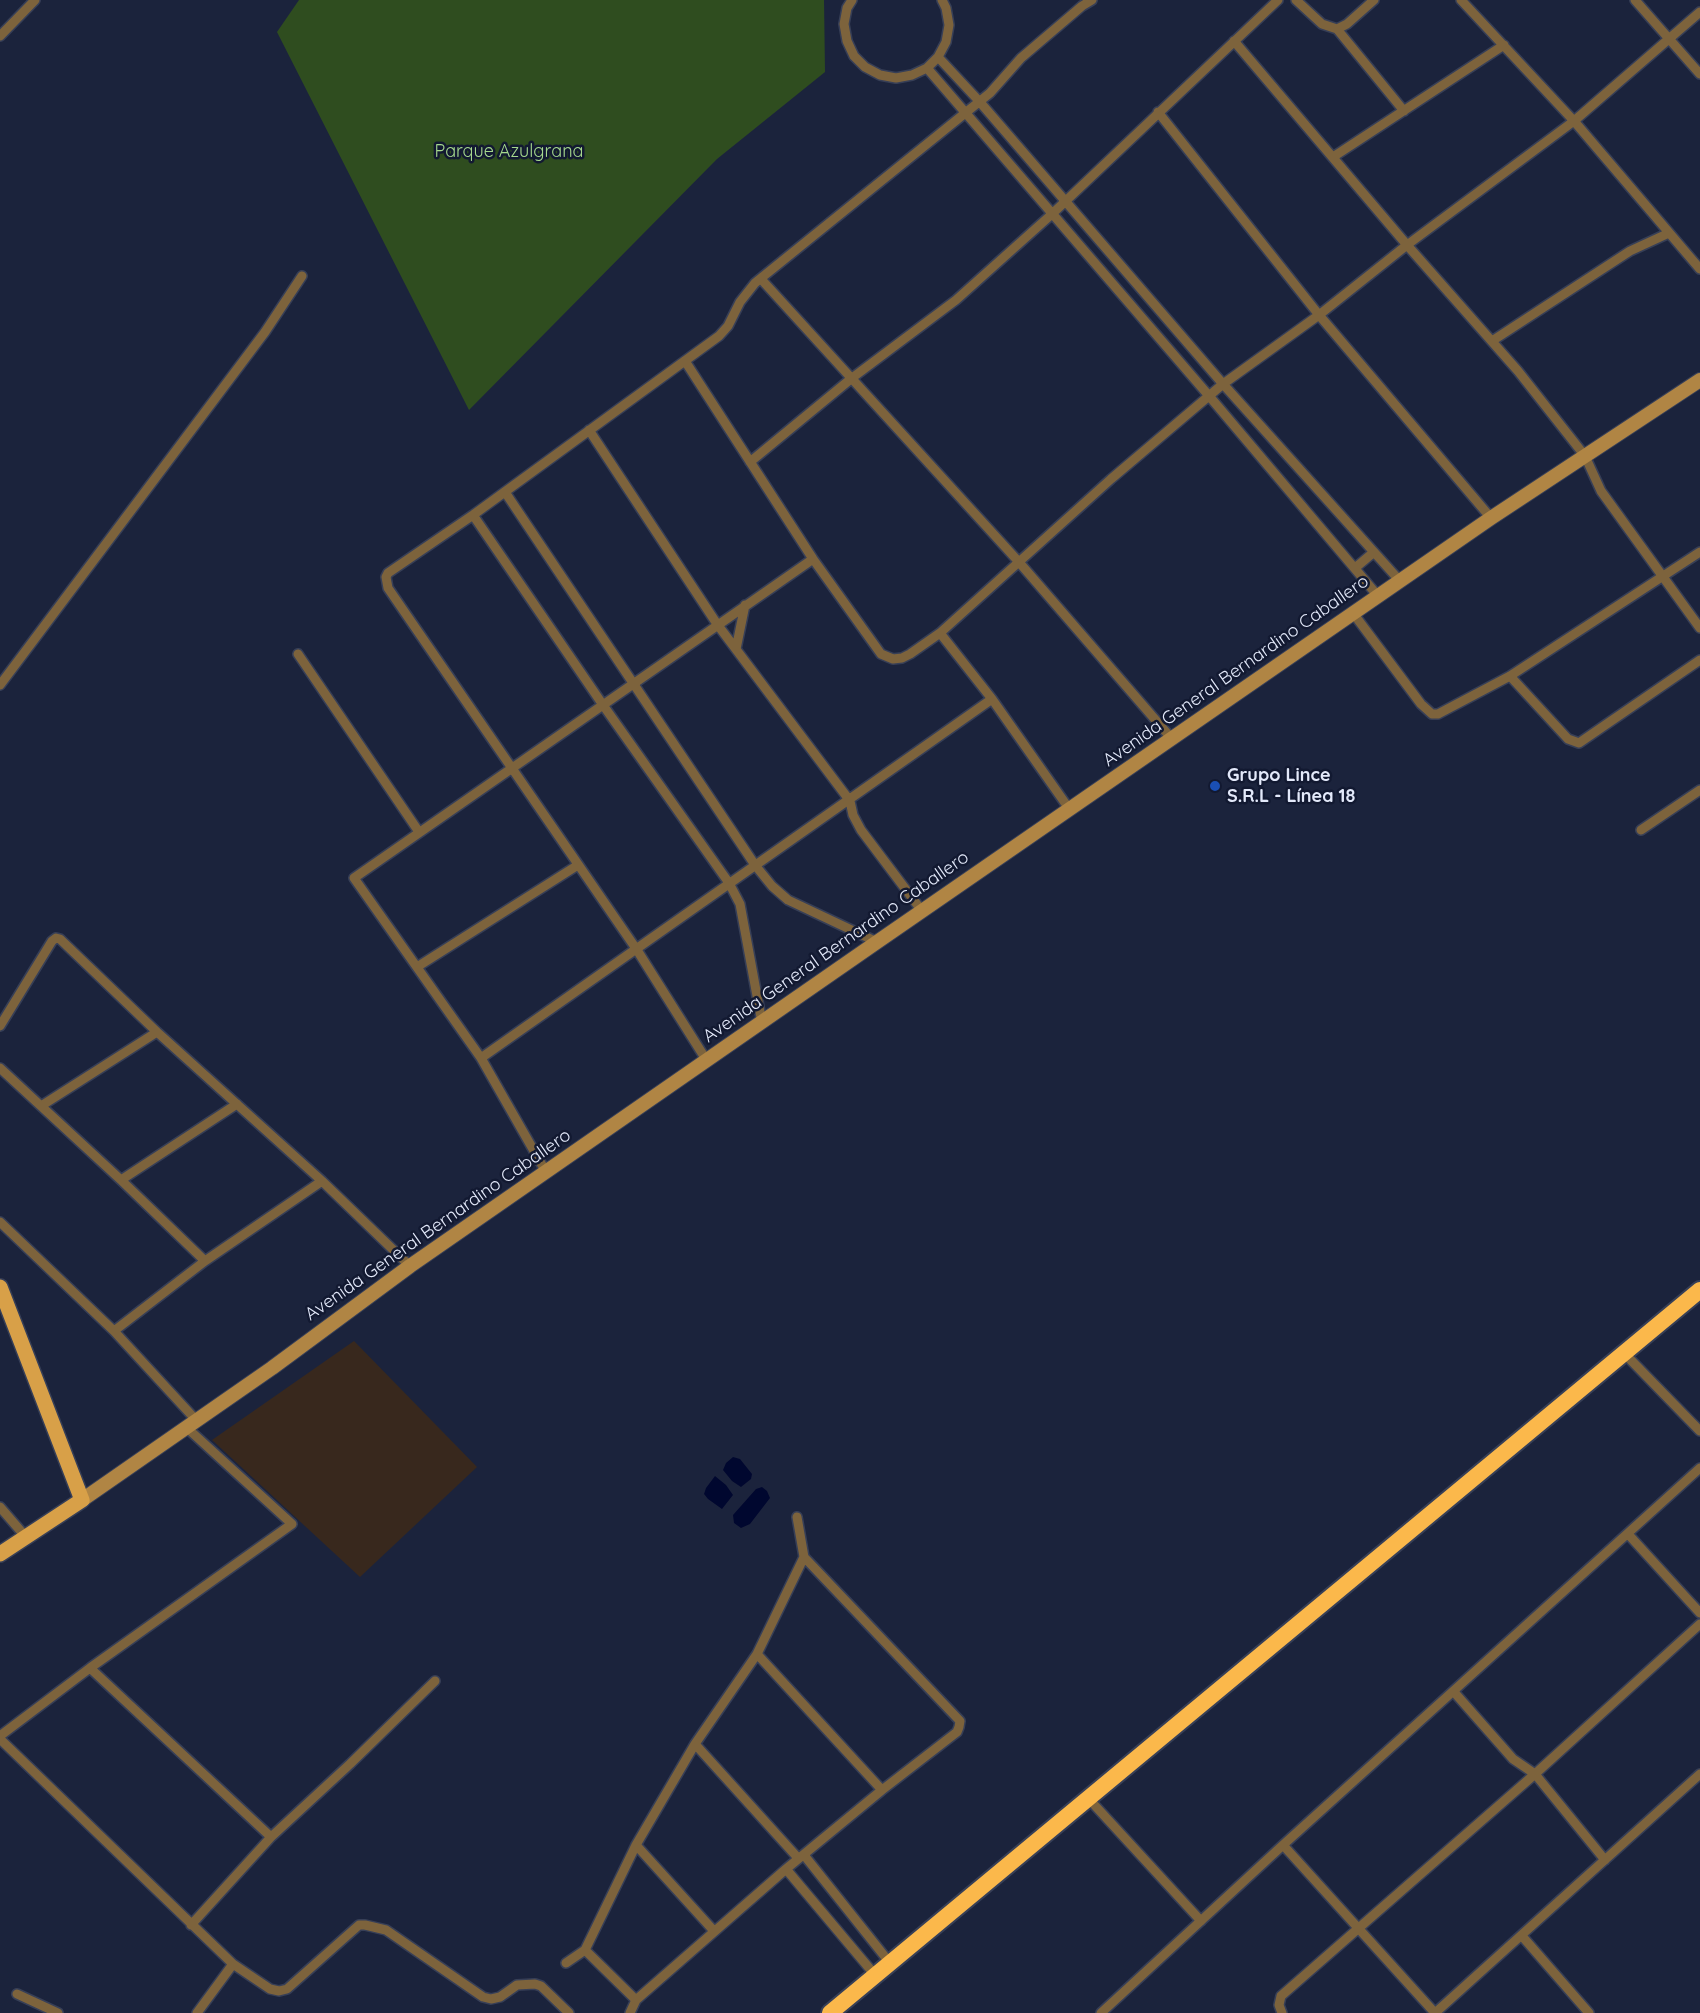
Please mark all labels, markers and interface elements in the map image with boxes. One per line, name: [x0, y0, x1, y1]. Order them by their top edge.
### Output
park label: Parque Azulgrana: [435, 141, 583, 163]
street label: Avenida General Bernardino Caballero: [1099, 571, 1373, 771]
place label: Grupo Lince S.R.L - Línea 18: [1227, 765, 1355, 808]
marker: Grupo Lince S.R.L - Línea 18: [1208, 779, 1222, 793]
street label: Avenida General Bernardino Caballero: [699, 847, 973, 1047]
street label: Avenida General Bernardino Caballero: [301, 1125, 575, 1325]

